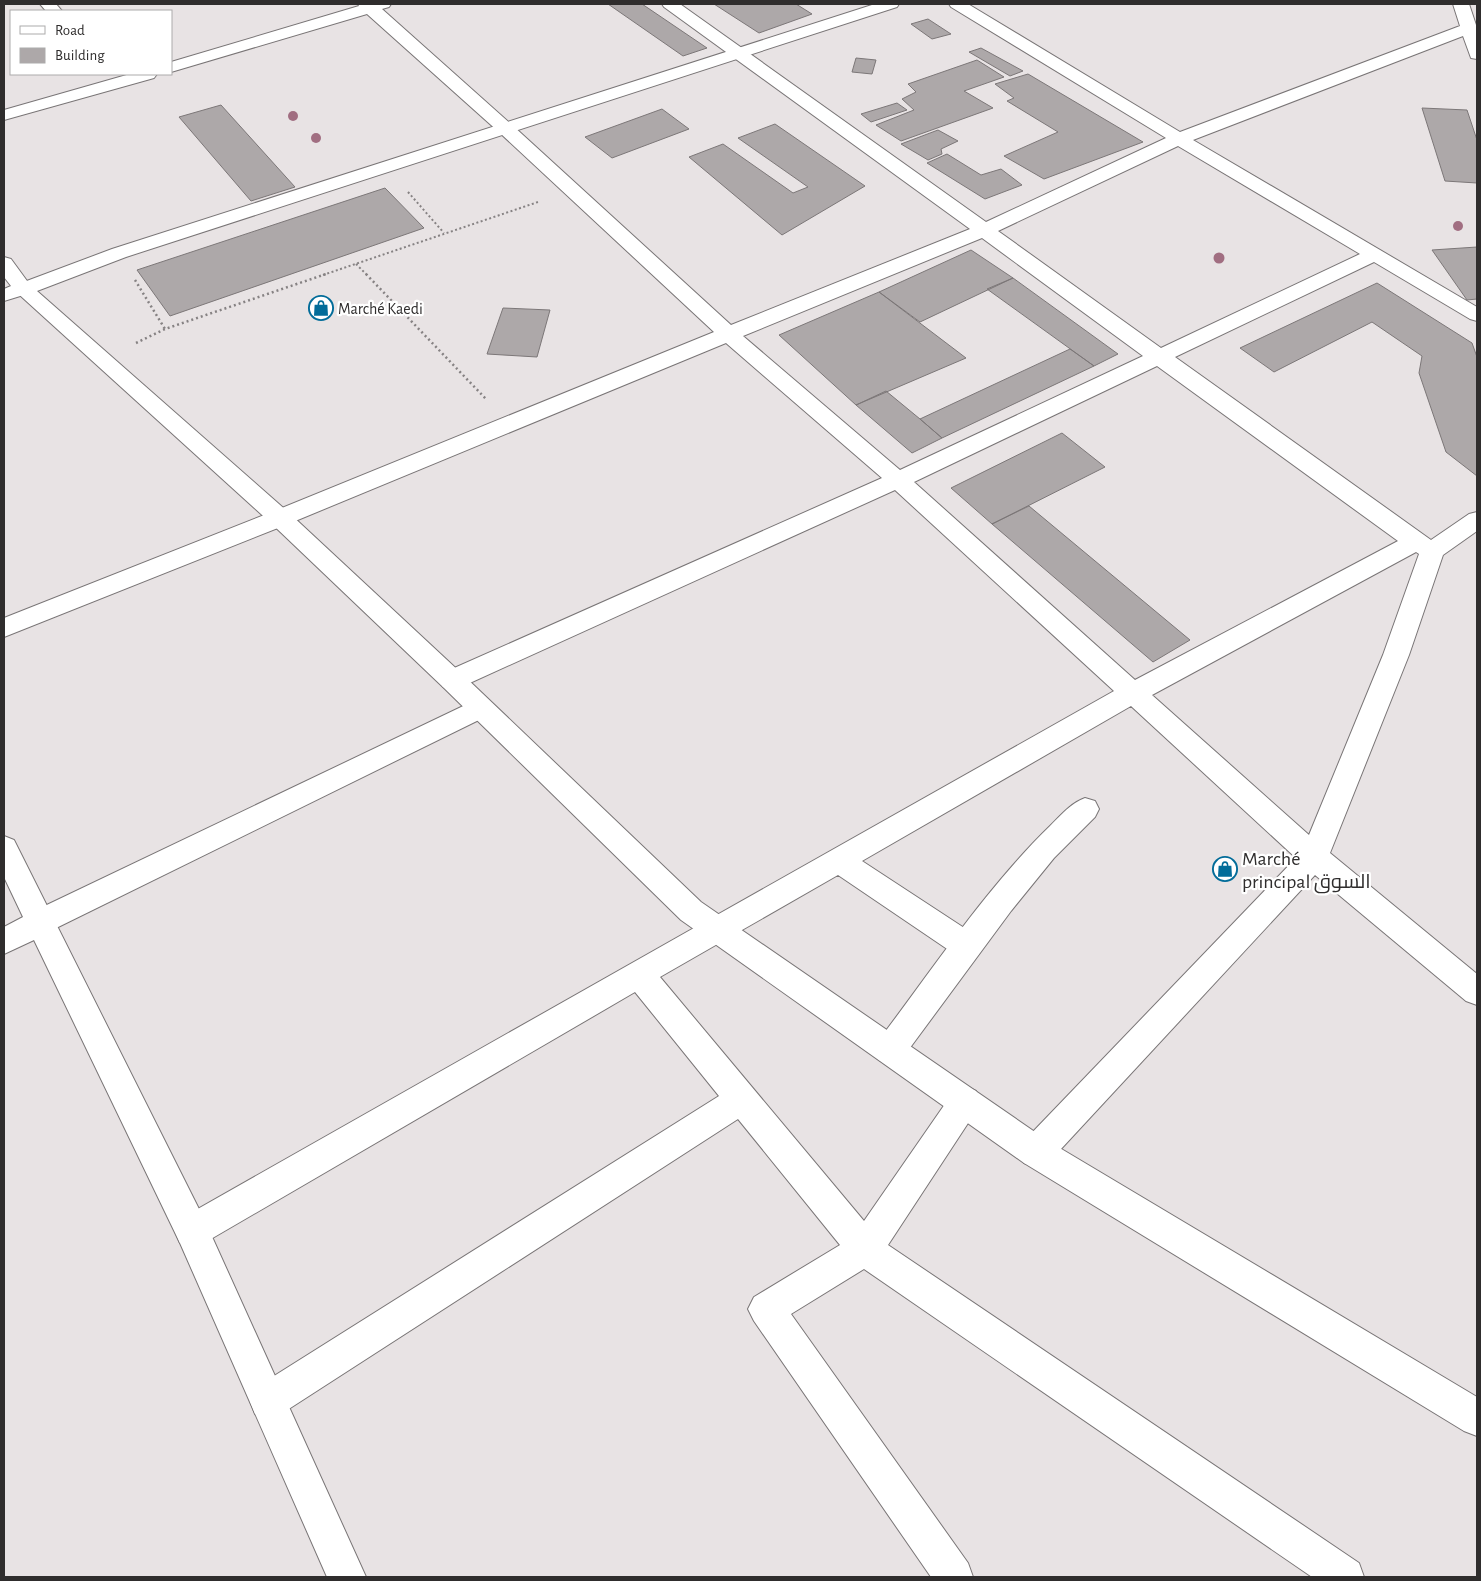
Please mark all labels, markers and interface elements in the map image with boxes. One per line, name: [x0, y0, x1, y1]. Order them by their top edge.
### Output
legend: [10, 10, 172, 75]
text: Road: [55, 23, 85, 38]
text: Building: [55, 48, 105, 63]
shop icon: Marché Kaedi: [308, 295, 334, 321]
place label: Marché Kaedi: [338, 301, 423, 317]
place label: Marché principal السوق: [1242, 849, 1371, 894]
shop icon: Marché principal السوق: [1212, 856, 1238, 882]

